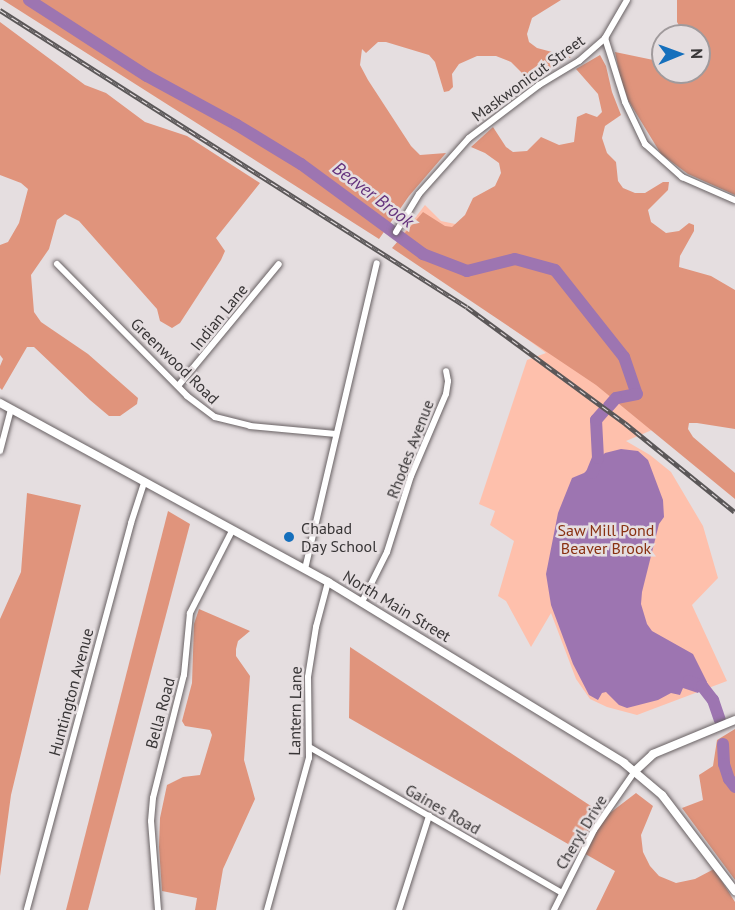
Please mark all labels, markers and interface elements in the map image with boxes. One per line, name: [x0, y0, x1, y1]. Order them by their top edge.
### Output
north arrow: [651, 24, 711, 84]
street label: Maskwonicut Street: [468, 31, 588, 125]
text: N: [687, 48, 707, 59]
water label: Beaver Brook: [328, 158, 418, 232]
street label: Indian Lane: [186, 280, 252, 354]
street label: Greenwood Road: [127, 314, 223, 408]
street label: Rhodes Avenue: [382, 397, 438, 501]
place label: Chabad Day School: [301, 518, 377, 556]
park label: Saw Mill Pond Beaver Brook: [557, 520, 655, 558]
marker: Chabad Day School: [282, 530, 296, 544]
street label: North Main Street: [340, 566, 454, 646]
street label: Huntington Avenue: [45, 626, 97, 758]
street label: Lantern Lane: [285, 666, 305, 756]
street label: Bella Road: [141, 675, 179, 751]
street label: Gaines Road: [402, 780, 484, 838]
street label: Cheryl Drive: [551, 791, 611, 873]

